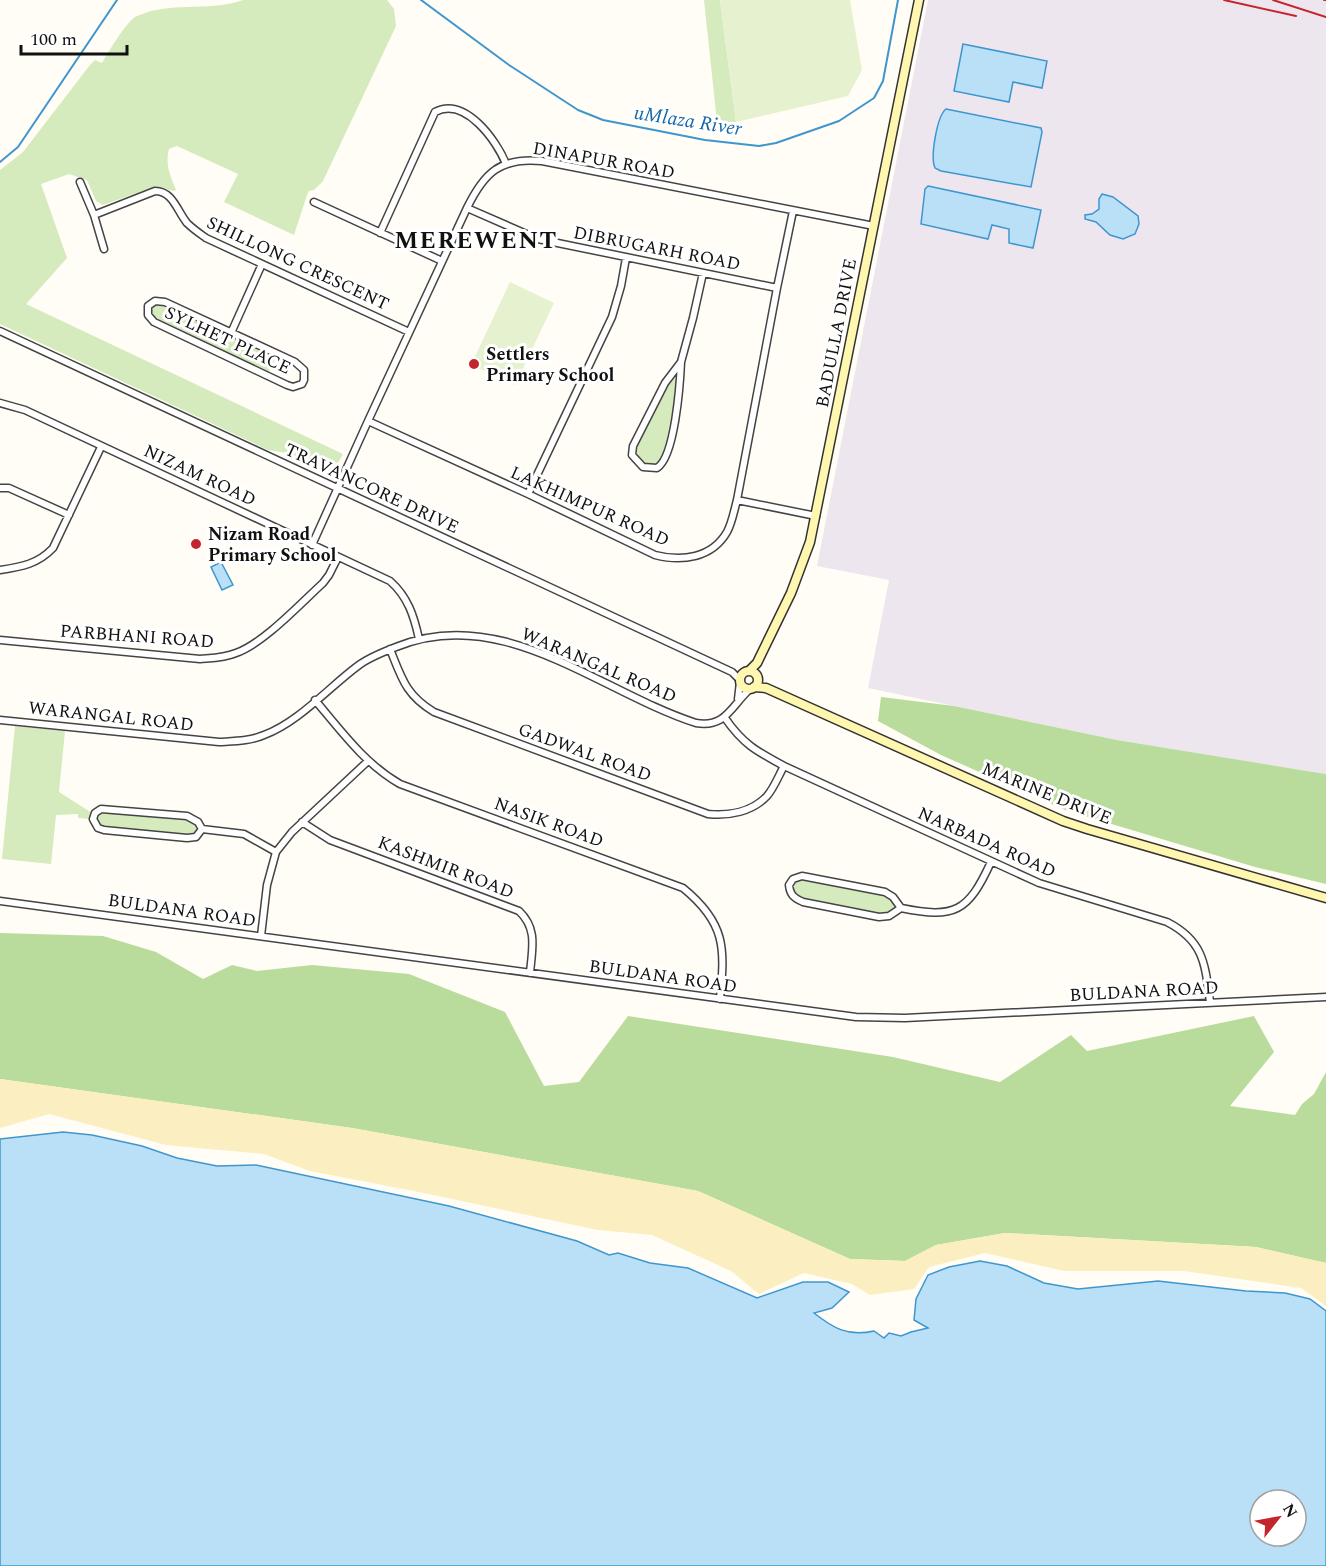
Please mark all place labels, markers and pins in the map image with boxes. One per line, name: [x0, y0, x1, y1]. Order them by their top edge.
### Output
place label: Settlers Primary School: [486, 341, 614, 389]
marker: Settlers Primary School: [467, 357, 481, 371]
place label: Nizam Road Primary School: [208, 521, 336, 569]
marker: Nizam Road Primary School: [189, 537, 203, 551]

